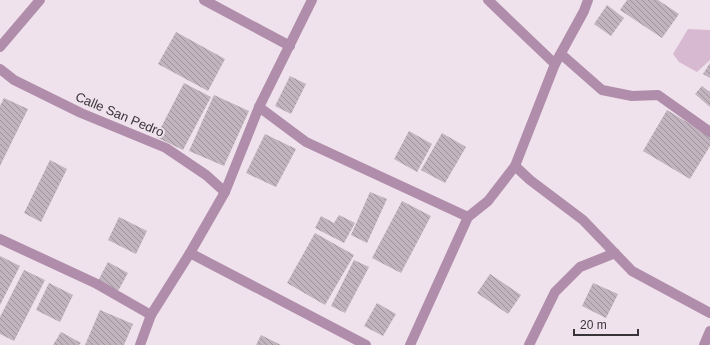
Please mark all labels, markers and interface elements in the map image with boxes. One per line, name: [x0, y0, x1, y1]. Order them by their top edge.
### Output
street label: Calle San Pedro: [73, 89, 166, 140]
scale bar: [574, 311, 638, 337]
text: 20 m: [580, 318, 607, 332]

